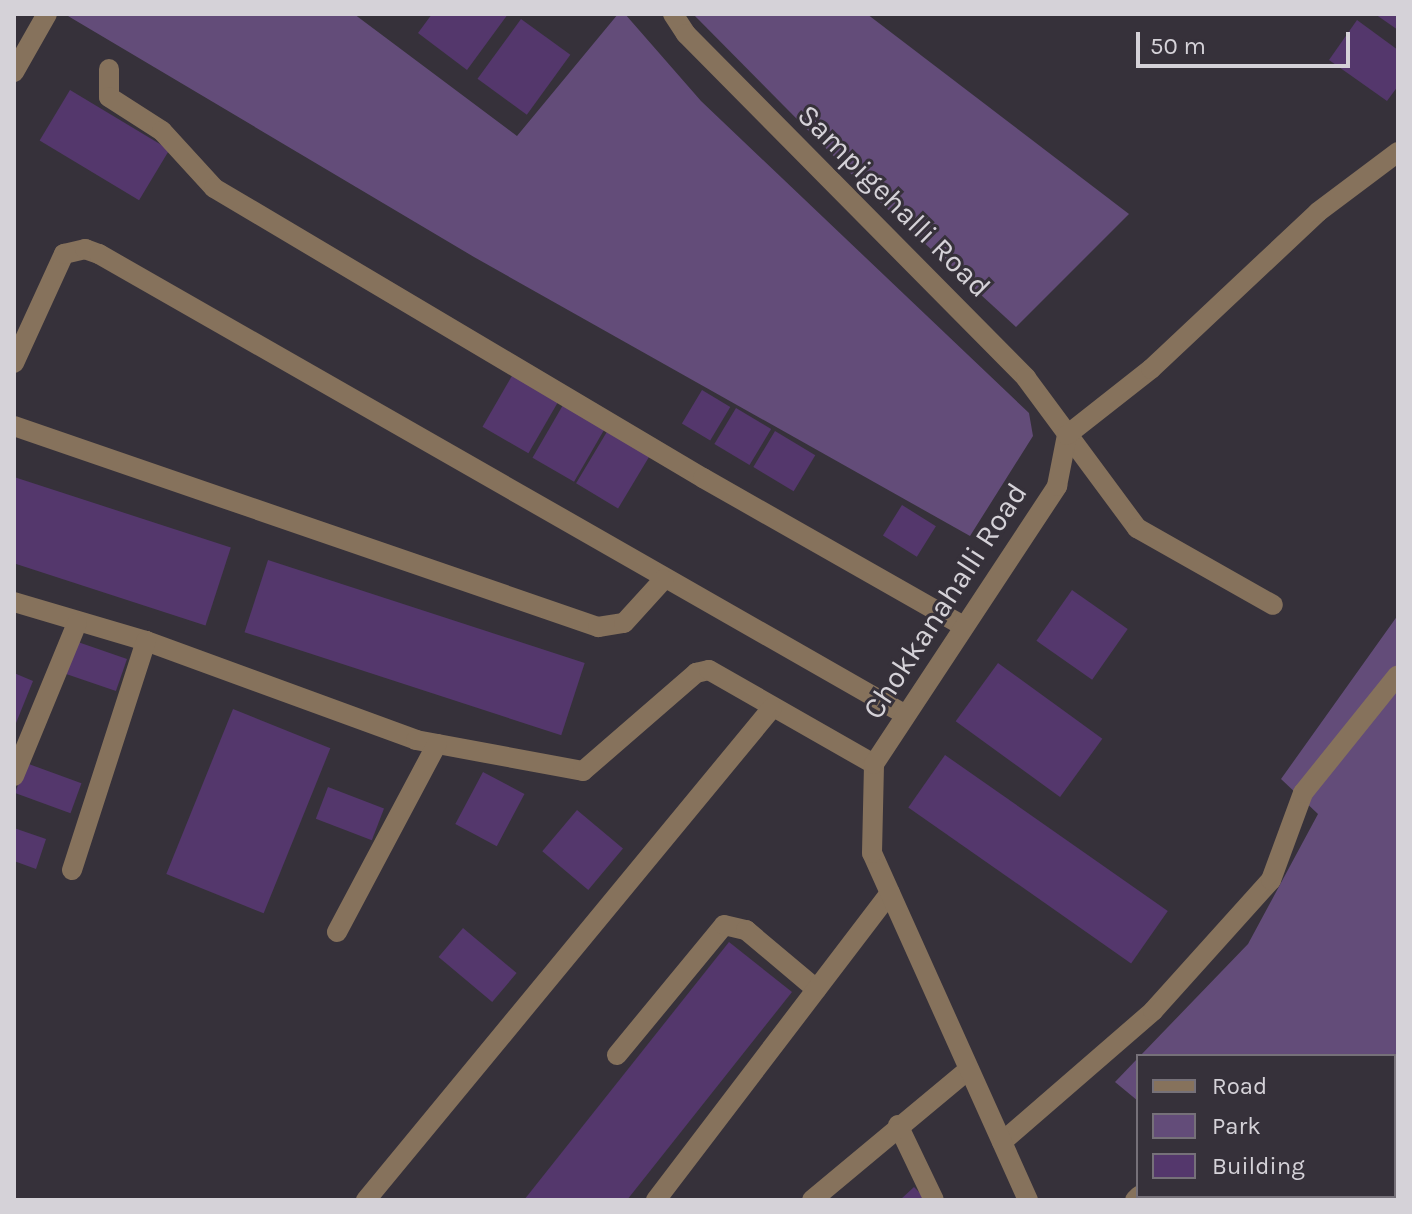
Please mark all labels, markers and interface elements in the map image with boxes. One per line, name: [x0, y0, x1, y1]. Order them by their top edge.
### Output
scale bar: [1140, 16, 1354, 66]
text: 50 m: [1150, 32, 1206, 60]
street label: Sampigehalli Road: [790, 97, 998, 305]
street label: Chokkanahalli Road: [855, 476, 1035, 726]
legend: [1136, 1054, 1396, 1198]
text: Road: [1212, 1072, 1267, 1100]
text: Park: [1212, 1112, 1261, 1140]
text: Building: [1212, 1152, 1305, 1180]

